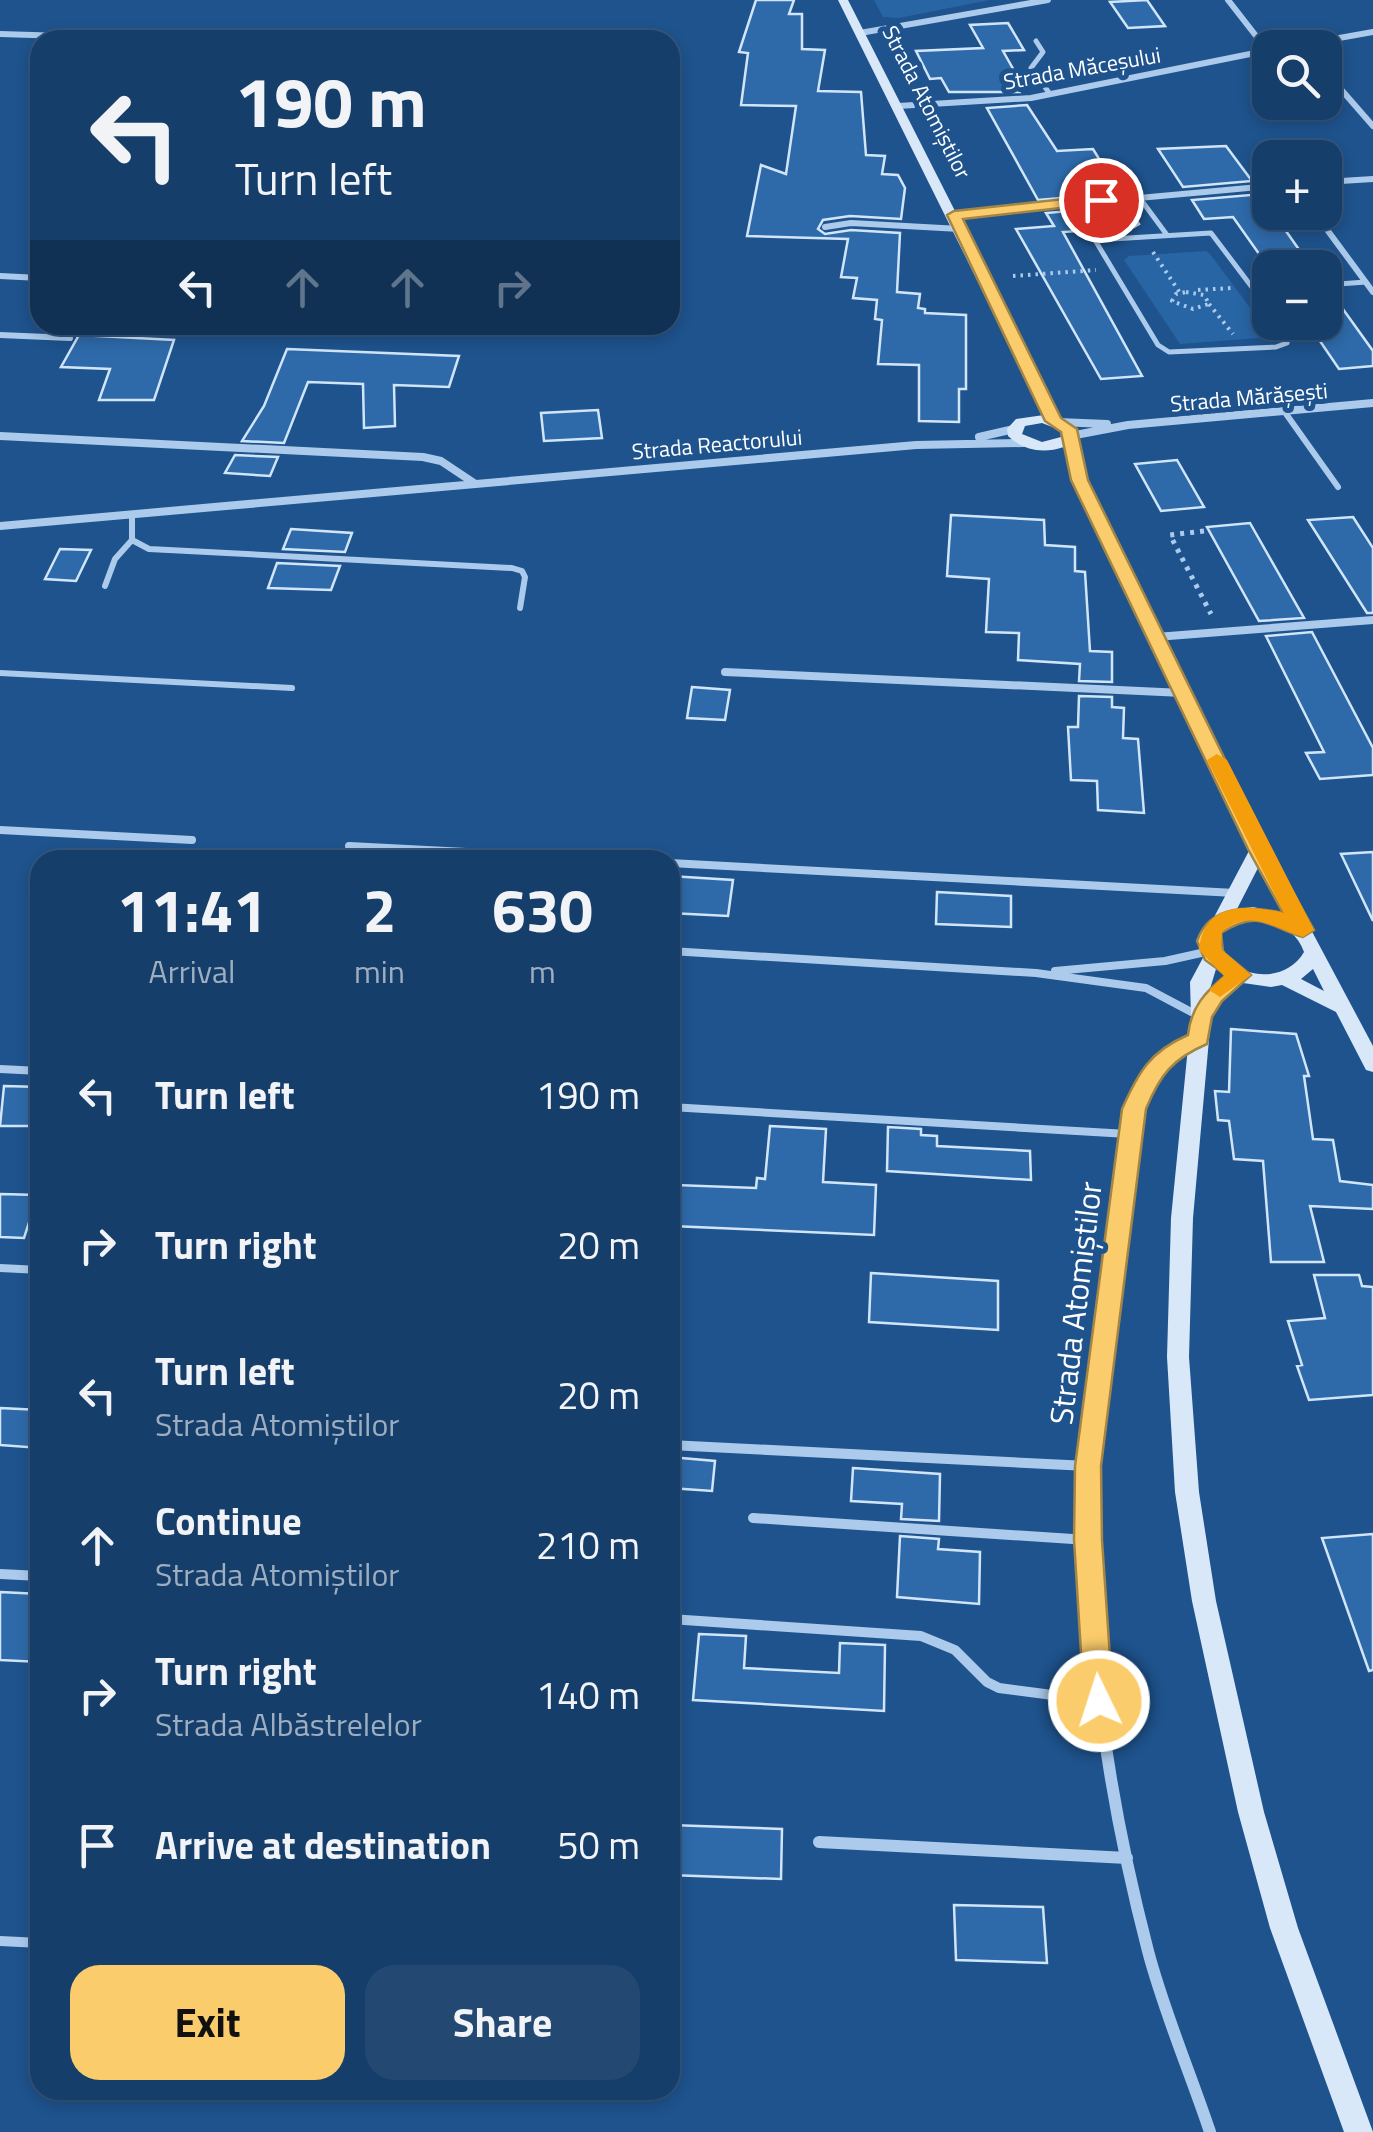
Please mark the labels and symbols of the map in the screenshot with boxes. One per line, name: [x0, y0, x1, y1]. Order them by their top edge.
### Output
street label: Strada Atomiștilor: [874, 19, 980, 185]
street label: Strada Măceșului: [1001, 37, 1163, 99]
pin: [1059, 158, 1144, 243]
street label: Strada Mărășești: [1169, 373, 1329, 421]
street label: Strada Reactorului: [630, 420, 804, 468]
street label: Strada Atomiștilor: [1036, 1179, 1114, 1427]
position arrow: [1047, 1649, 1151, 1753]

